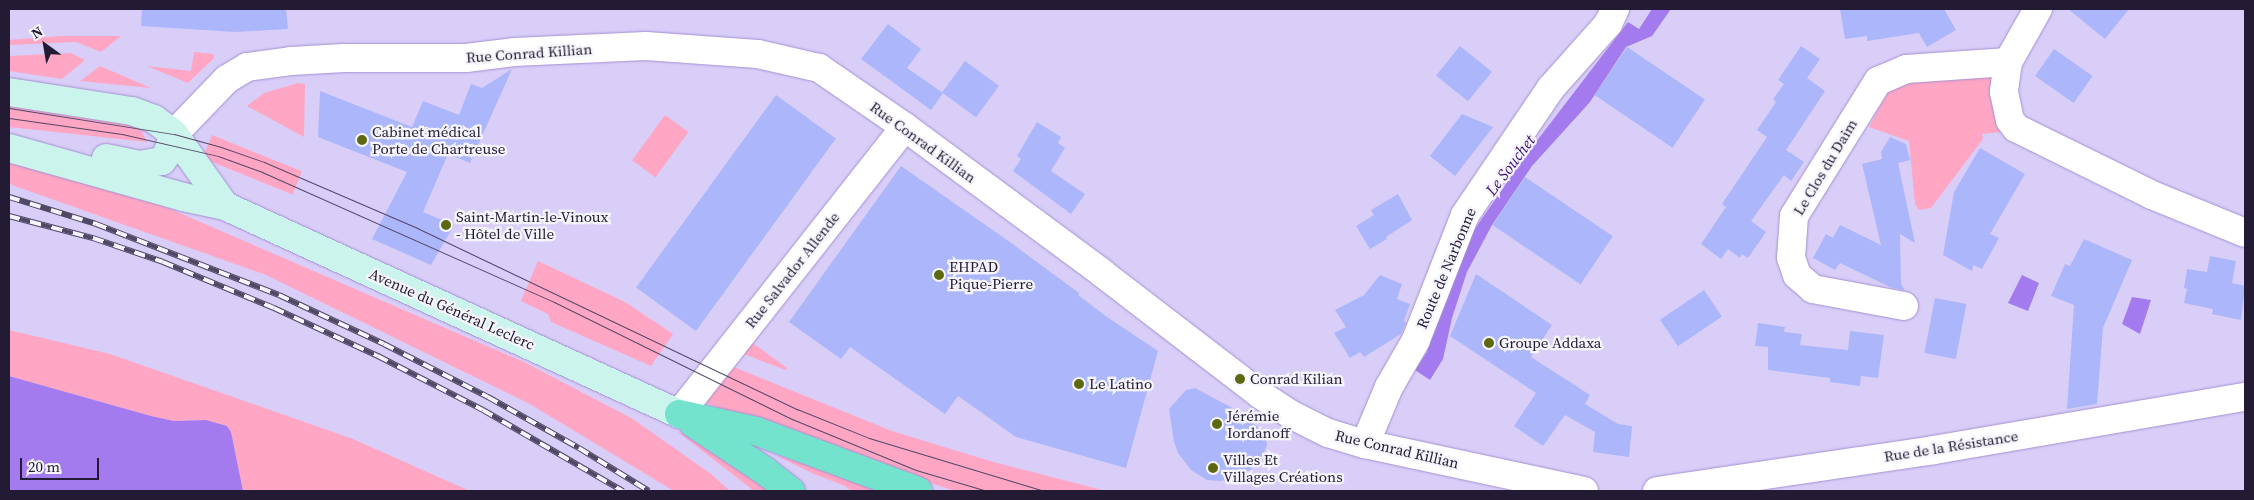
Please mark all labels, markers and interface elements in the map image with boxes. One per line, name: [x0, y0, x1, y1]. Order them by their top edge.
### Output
north arrow: [20, 20, 70, 70]
text: N: [27, 21, 47, 43]
street label: Rue Conrad Killian: [465, 40, 593, 66]
street label: Rue Conrad Killian: [867, 98, 979, 186]
street label: Le Clos du Daim: [1789, 116, 1861, 218]
place label: Cabinet médical Porte de Chartreuse: [372, 122, 505, 157]
water label: Le Souchet: [1481, 131, 1539, 199]
marker: Cabinet médical Porte de Chartreuse: [356, 134, 368, 146]
street label: Route de Narbonne: [1412, 205, 1480, 331]
place label: Saint-Martin-le-Vinoux - Hôtel de Ville: [456, 207, 608, 242]
street label: Rue Salvador Allende: [741, 208, 843, 332]
marker: Saint-Martin-le-Vinoux - Hôtel de Ville: [440, 219, 452, 231]
place label: EHPAD Pique-Pierre: [949, 257, 1033, 292]
street label: Avenue du Général Leclerc: [367, 264, 537, 354]
marker: EHPAD Pique-Pierre: [933, 269, 945, 281]
place label: Groupe Addaxa: [1499, 334, 1601, 352]
marker: Groupe Addaxa: [1483, 337, 1495, 349]
place label: Conrad Kilian: [1250, 370, 1343, 388]
marker: Conrad Kilian: [1234, 373, 1246, 385]
place label: Le Latino: [1089, 375, 1152, 393]
marker: Le Latino: [1073, 378, 1085, 390]
place label: Jérémie Iordanoff: [1227, 406, 1290, 441]
marker: Jérémie Iordanoff: [1211, 418, 1223, 430]
street label: Rue Conrad Killian: [1333, 426, 1461, 472]
street label: Rue de la Résistance: [1883, 426, 2019, 466]
scale bar: [22, 448, 101, 480]
place label: Villes Et Villages Créations: [1223, 450, 1343, 485]
text: 20 m: [28, 456, 60, 477]
marker: Villes Et Villages Créations: [1207, 462, 1219, 474]

